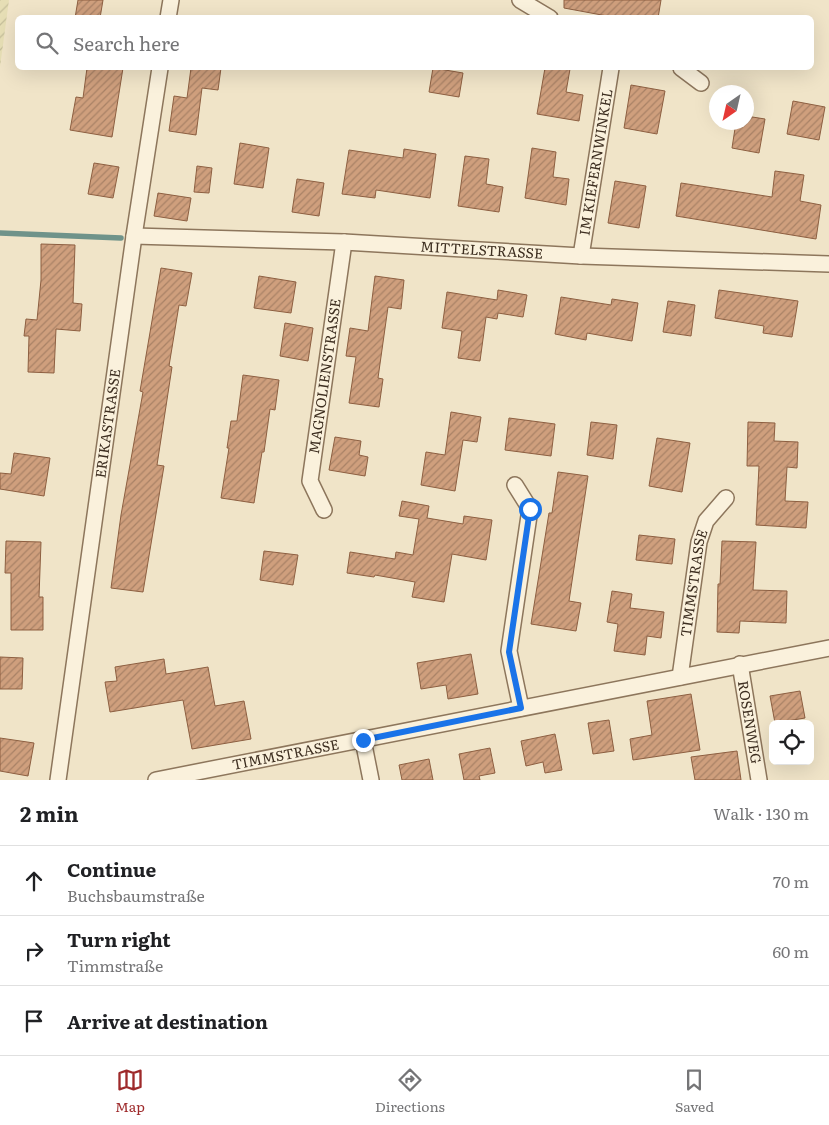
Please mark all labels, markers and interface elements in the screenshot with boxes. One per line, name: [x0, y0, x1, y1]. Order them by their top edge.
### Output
search box: [15, 15, 814, 70]
icon: search: [33, 29, 61, 57]
text: Search here: [73, 29, 180, 57]
north arrow: [709, 85, 754, 130]
street label: IM KIEFERNWINKEL: [573, 87, 617, 237]
street label: MITTELSTRASSE: [420, 236, 544, 263]
street label: MAGNOLIENSTRASSE: [303, 297, 345, 455]
street label: ERIKASTRASSE: [89, 367, 124, 479]
route start: [519, 498, 542, 521]
street label: TIMMSTRASSE: [675, 526, 712, 638]
street label: ROSENWEG: [734, 679, 767, 766]
map controls: [769, 720, 814, 765]
button: locate: [769, 720, 814, 765]
route end: [352, 729, 375, 752]
street label: TIMMSTRASSE: [230, 733, 341, 774]
text: 2 min: [20, 797, 79, 828]
text: Walk · 130 m: [713, 801, 809, 825]
text: Continue: [67, 855, 156, 883]
icon: ahead: [20, 867, 48, 895]
text: 70 m: [773, 869, 809, 893]
text: Buchsbaumstraße: [67, 883, 205, 907]
text: Turn right: [67, 925, 171, 953]
icon: right: [20, 937, 48, 965]
text: 60 m: [772, 939, 809, 963]
text: Timmstraße: [67, 953, 163, 977]
icon: arrive: [20, 1007, 48, 1035]
text: Arrive at destination: [67, 1007, 268, 1035]
tab: Map: [115, 1066, 145, 1116]
tab: Directions: [375, 1066, 445, 1116]
tab: Saved: [675, 1066, 714, 1116]

